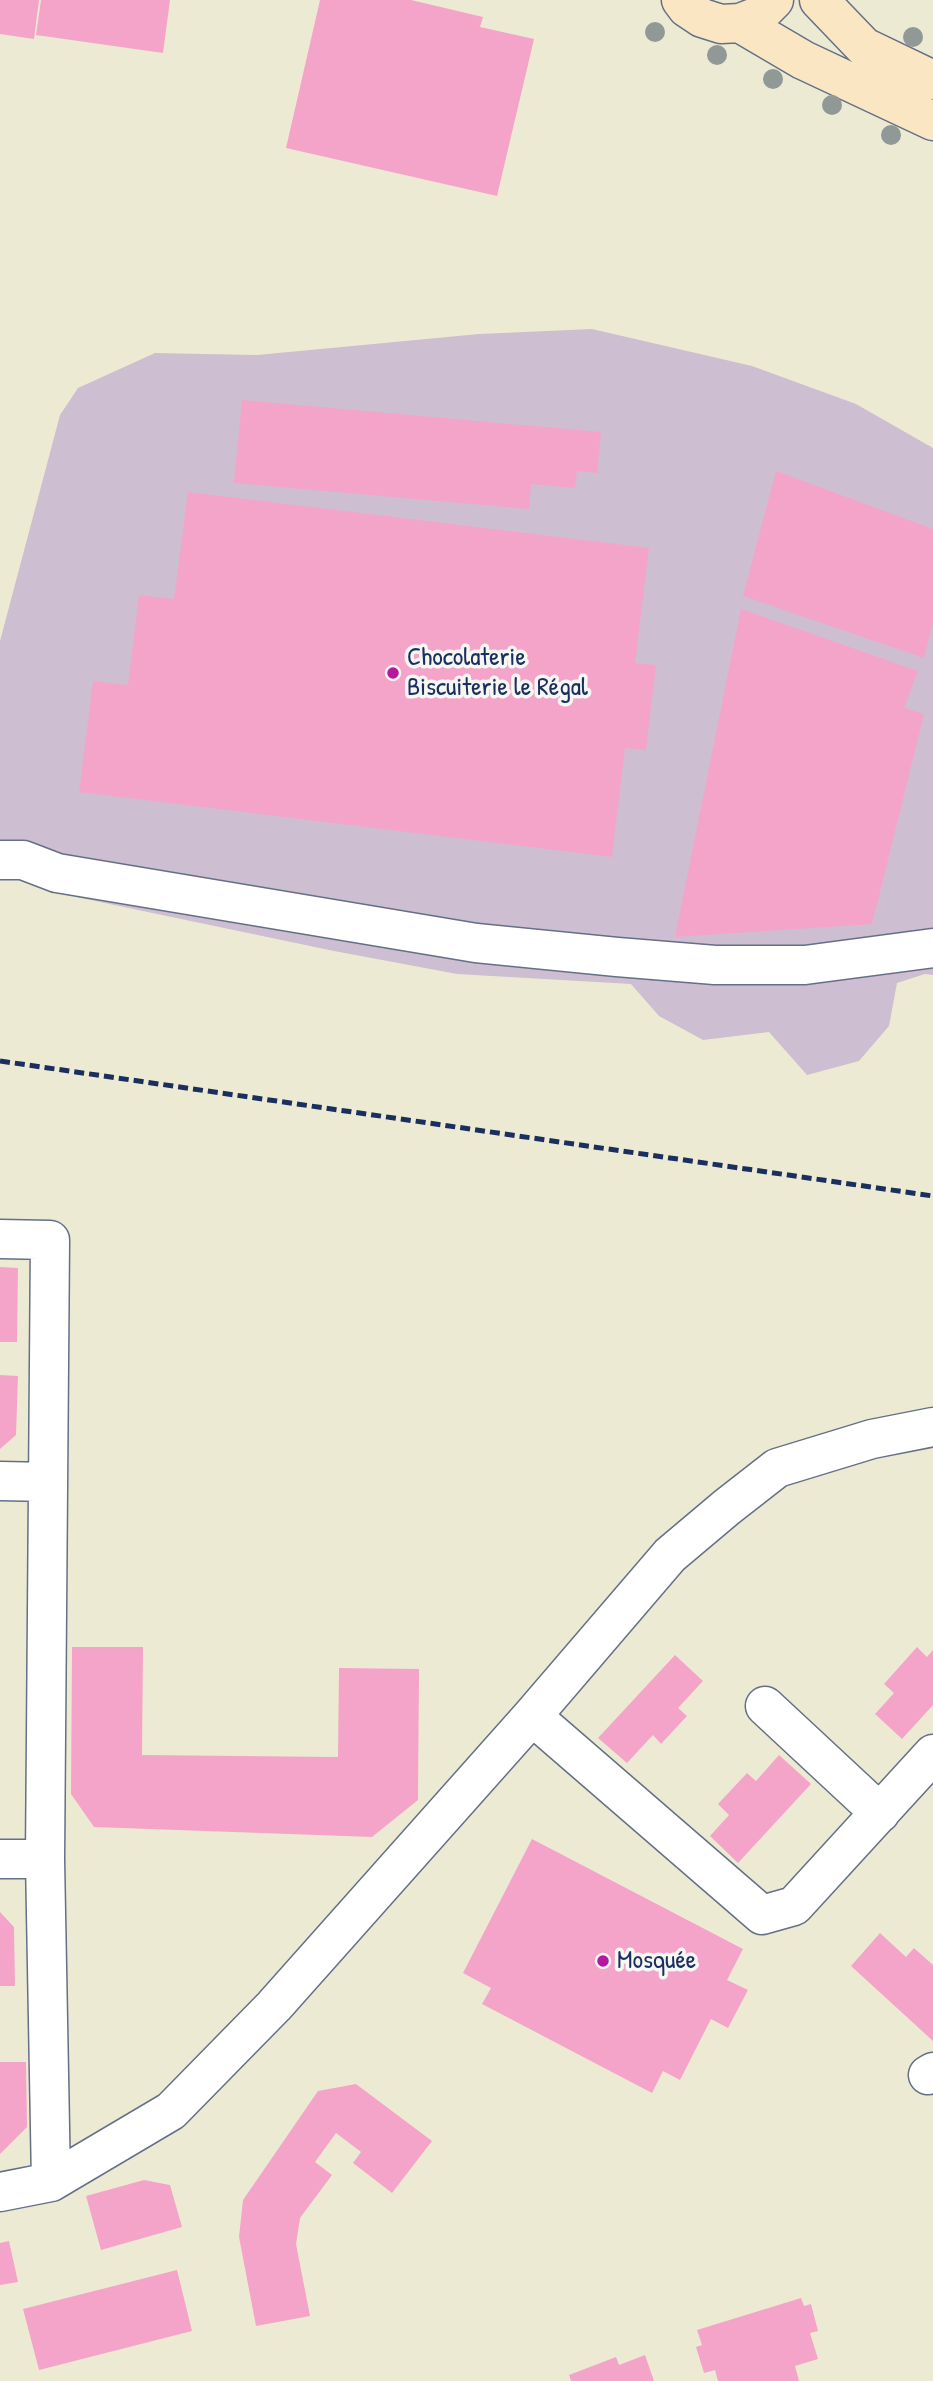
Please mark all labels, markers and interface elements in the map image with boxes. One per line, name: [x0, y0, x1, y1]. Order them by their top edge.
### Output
place label: Chocolaterie Biscuiterie le Régal: [407, 642, 588, 704]
marker: Chocolaterie Biscuiterie le Régal: [385, 665, 401, 681]
place label: Mosquée: [617, 1945, 696, 1977]
marker: Mosquée: [595, 1953, 611, 1969]

